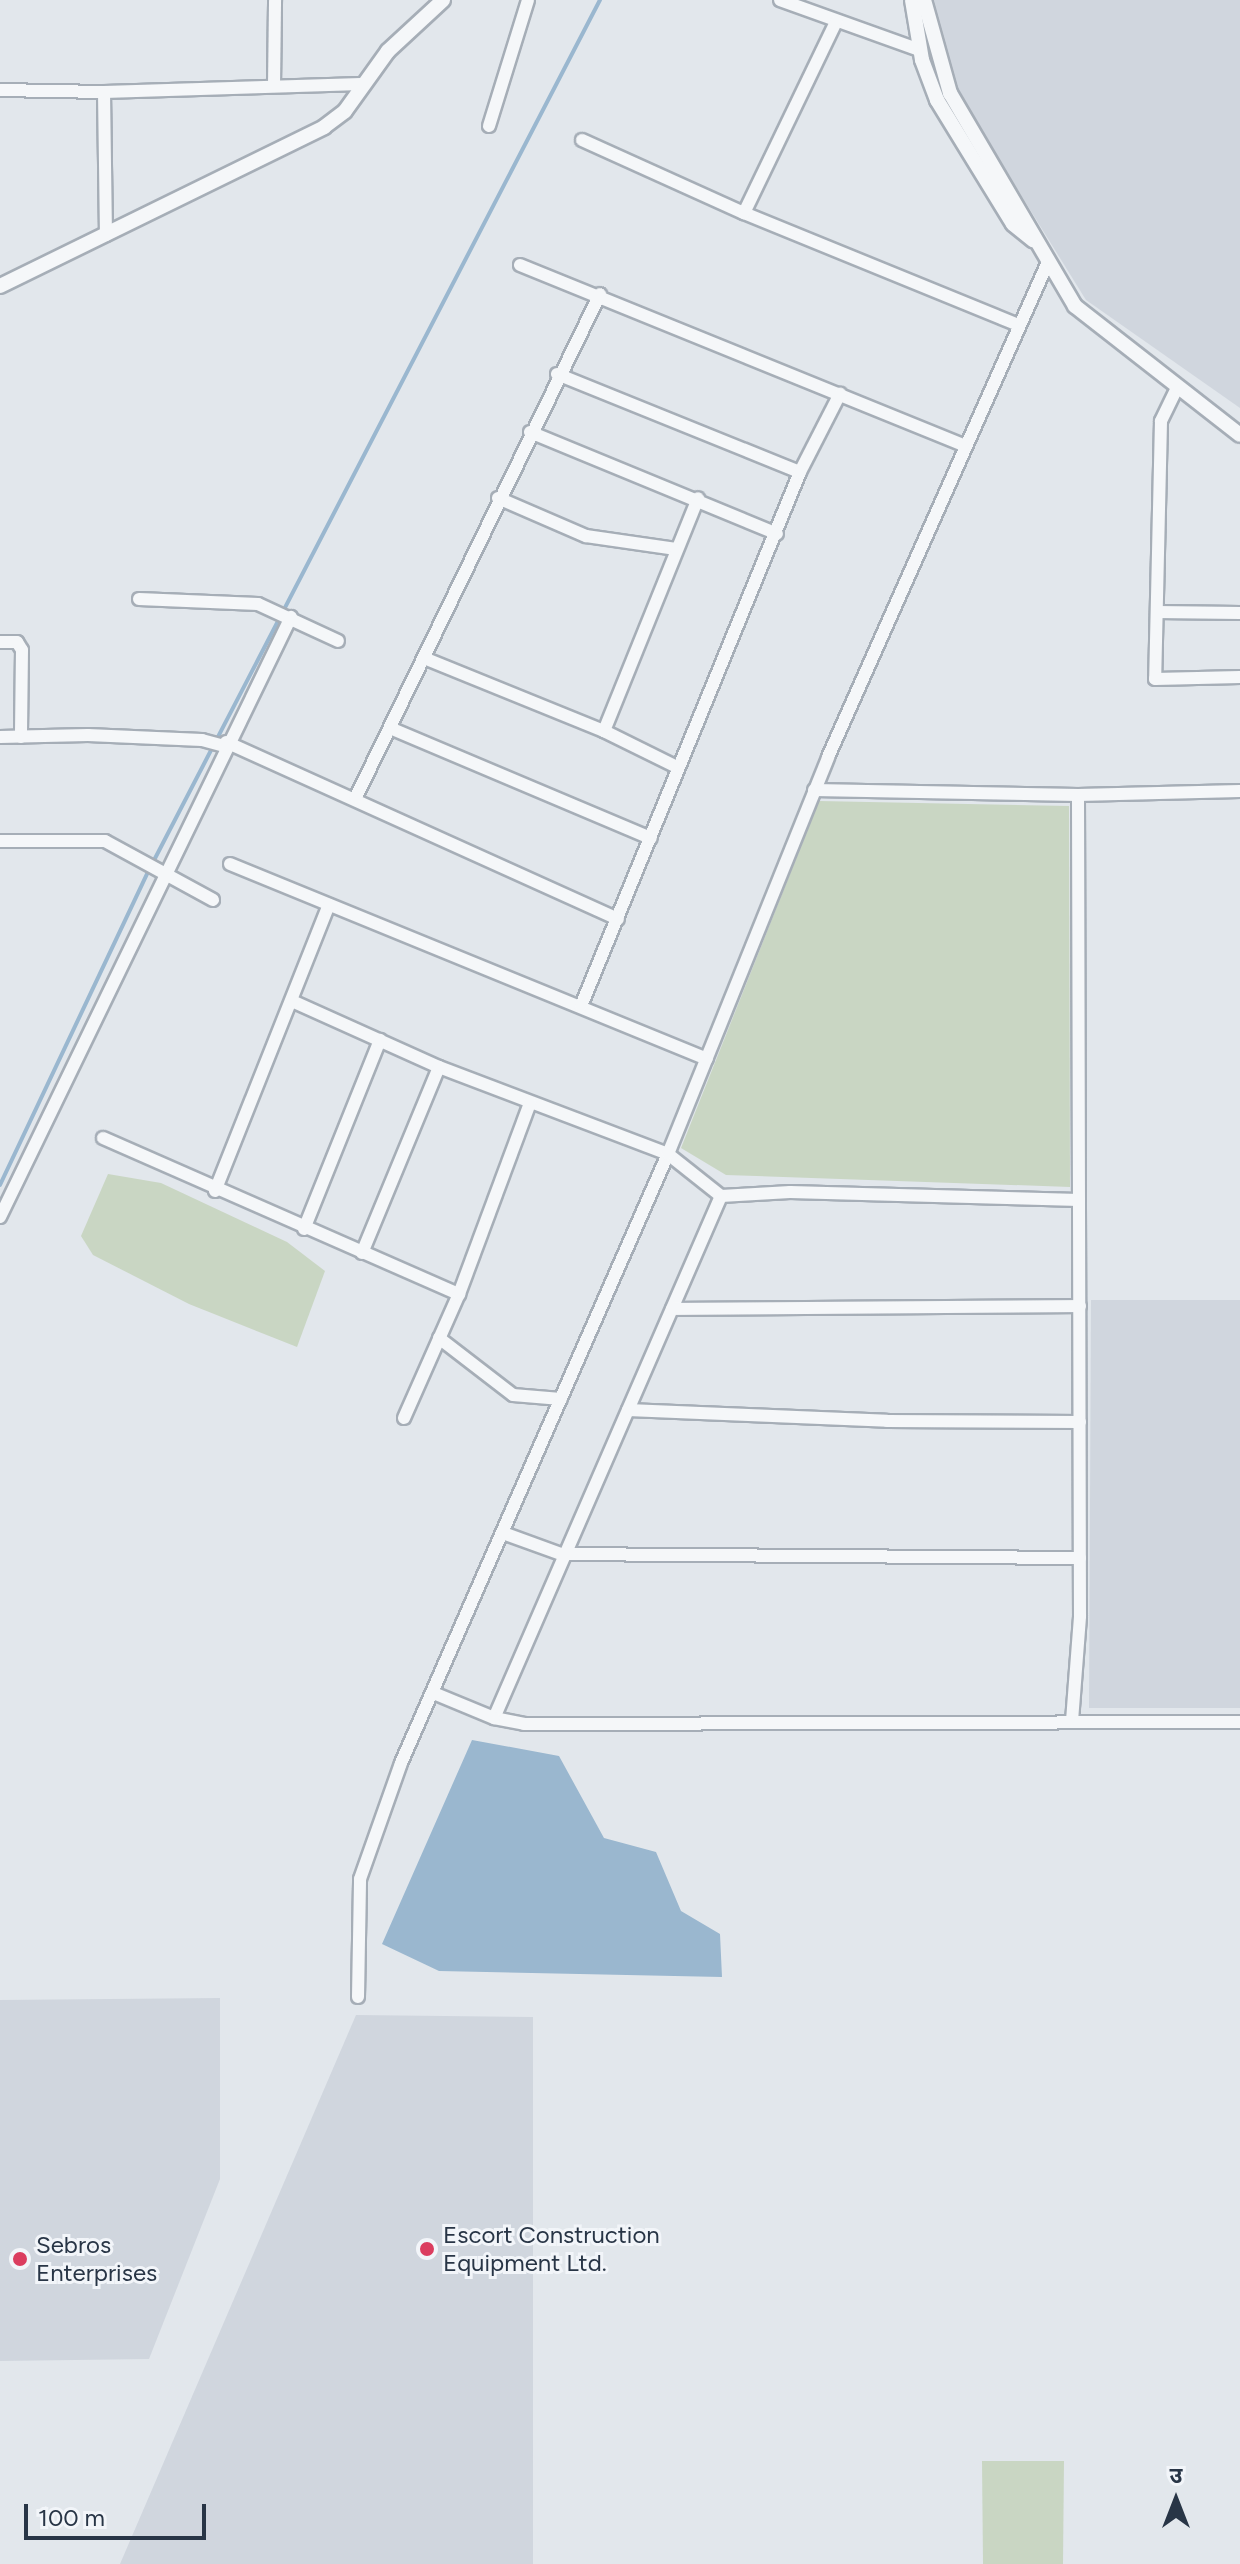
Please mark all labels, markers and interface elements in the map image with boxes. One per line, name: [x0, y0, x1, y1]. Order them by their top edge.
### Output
place label: Escort Construction Equipment Ltd.: [443, 2221, 660, 2277]
place label: Sebros Enterprises: [36, 2231, 157, 2287]
marker: Escort Construction Equipment Ltd.: [418, 2240, 436, 2258]
marker: Sebros Enterprises: [11, 2250, 29, 2268]
north arrow: [1136, 2460, 1216, 2540]
text: उ: [1170, 2462, 1182, 2489]
scale bar: [28, 2488, 210, 2538]
text: 100 m: [38, 2503, 105, 2532]

